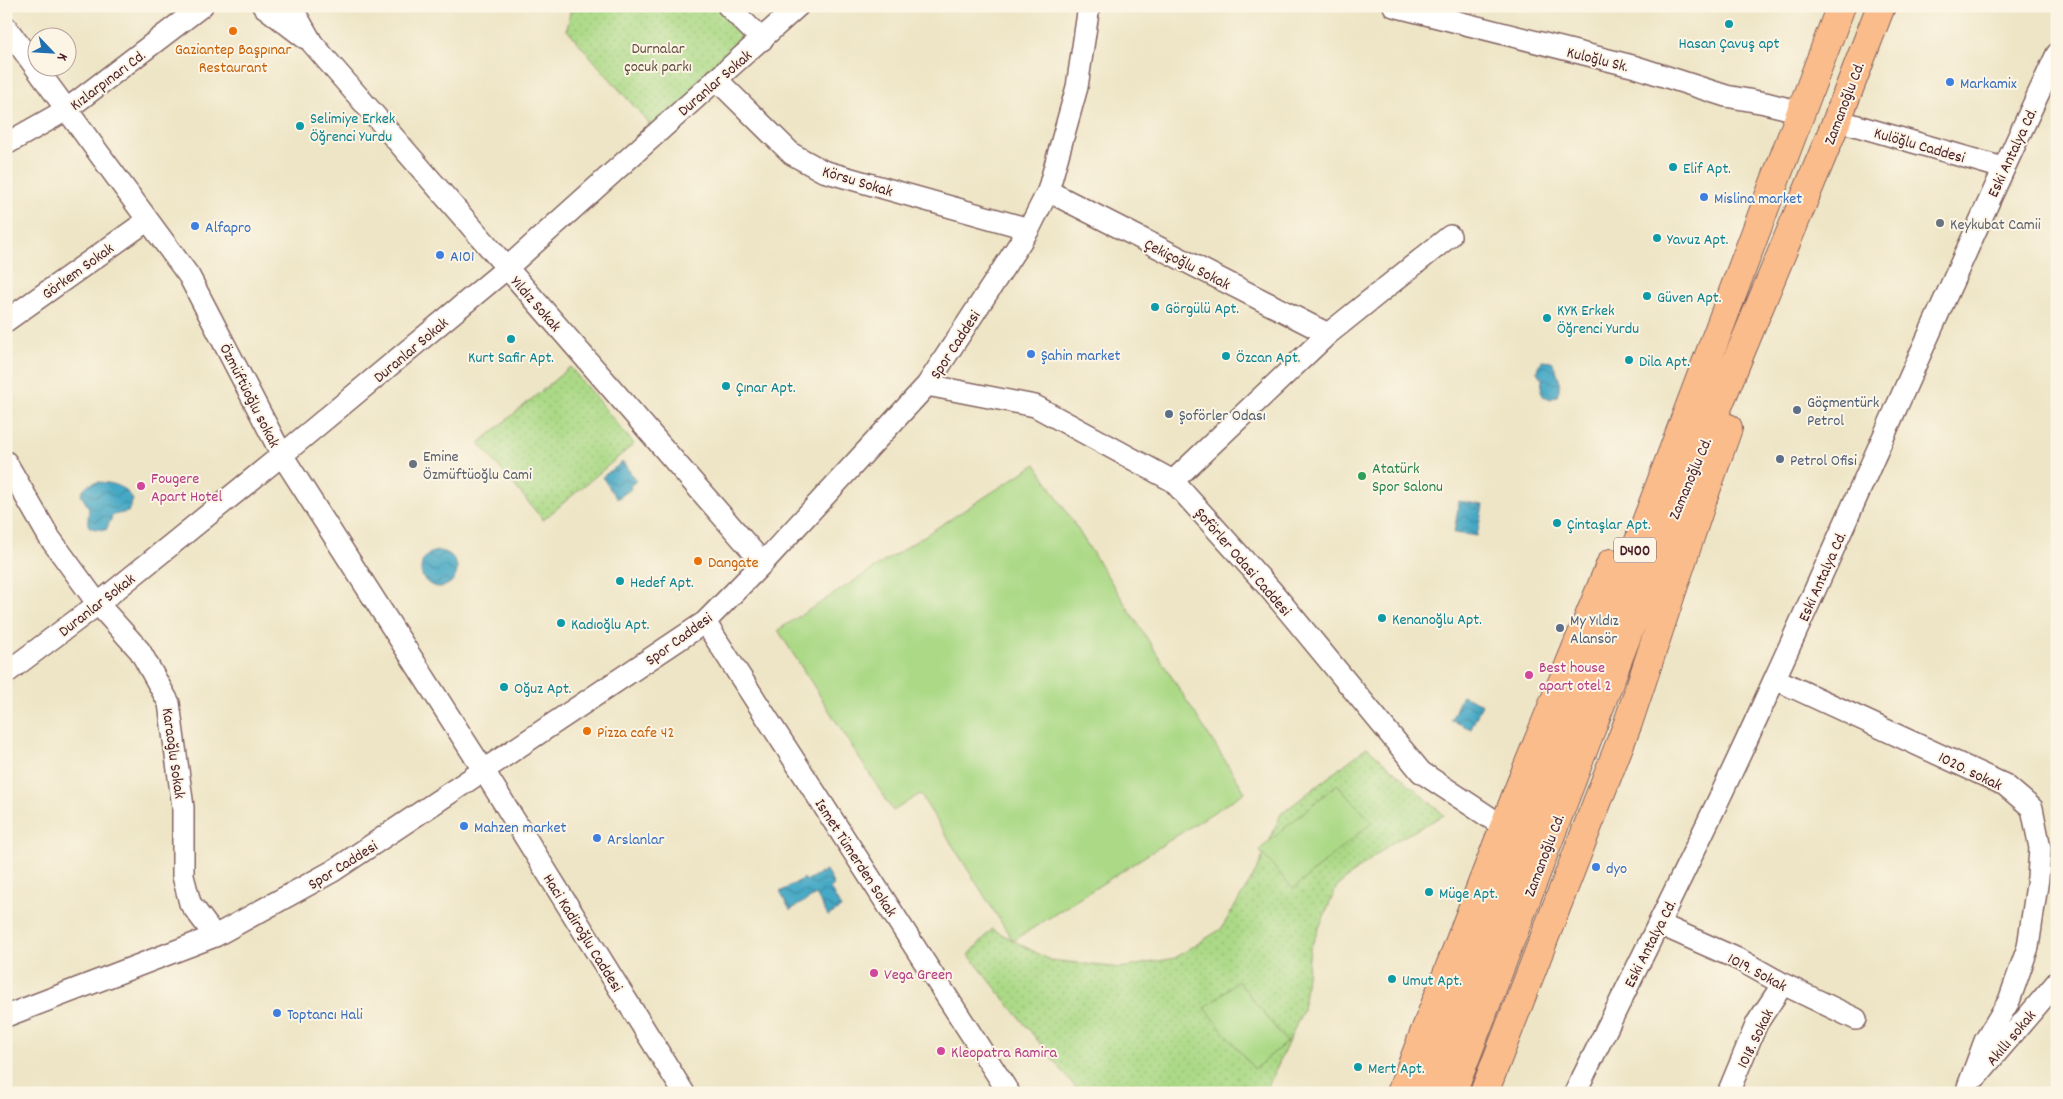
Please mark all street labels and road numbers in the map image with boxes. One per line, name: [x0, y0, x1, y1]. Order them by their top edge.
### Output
street label: Kuloğlu Sk.: [1564, 42, 1631, 79]
street label: Kızlarpınarı Cd.: [66, 45, 151, 117]
street label: Duranlar Sokak: [673, 45, 758, 123]
street label: Zamanoğlu Cd.: [1819, 59, 1872, 149]
street label: Eski Antalya Cd.: [1983, 105, 2044, 202]
street label: Kulöğlu Caddesi: [1871, 122, 1968, 170]
street label: Körsu Sokak: [819, 161, 895, 204]
street label: Çekiçoğlu Sokak: [1140, 234, 1234, 297]
street label: Görkem Sokak: [38, 238, 119, 306]
street label: Yıldız Sokak: [504, 272, 566, 338]
street label: Spor Caddesi: [925, 306, 987, 384]
street label: Duranlar Sokak: [369, 313, 454, 389]
street label: Özmüftüoğlu sokak: [213, 340, 285, 452]
street label: Zamanoğlu Cd.: [1664, 434, 1719, 524]
street label: Şoförler Odasi Caddesi: [1188, 503, 1296, 622]
street label: Eski Antalya Cd.: [1793, 528, 1853, 626]
road number: D400: [1614, 538, 1656, 562]
street label: Duranlar Sokak: [54, 569, 141, 643]
street label: Spor Caddesi: [641, 608, 718, 672]
street label: Karaoğlu Sokak: [155, 706, 190, 800]
street label: 1020. sokak: [1934, 747, 2006, 798]
street label: Ismet Tümerden Sokak: [808, 795, 902, 922]
street label: Zamanoğlu Cd.: [1519, 811, 1572, 901]
street label: Spor Caddesi: [304, 836, 383, 897]
street label: Haci Kadiroğlu Caddesi: [536, 870, 628, 997]
street label: Eski Antalya Cd.: [1619, 896, 1683, 992]
street label: 1019. Sokak: [1723, 948, 1791, 998]
street label: 1018. Sokak: [1732, 1006, 1780, 1073]
street label: Akıllı sokak: [1982, 1006, 2042, 1072]

